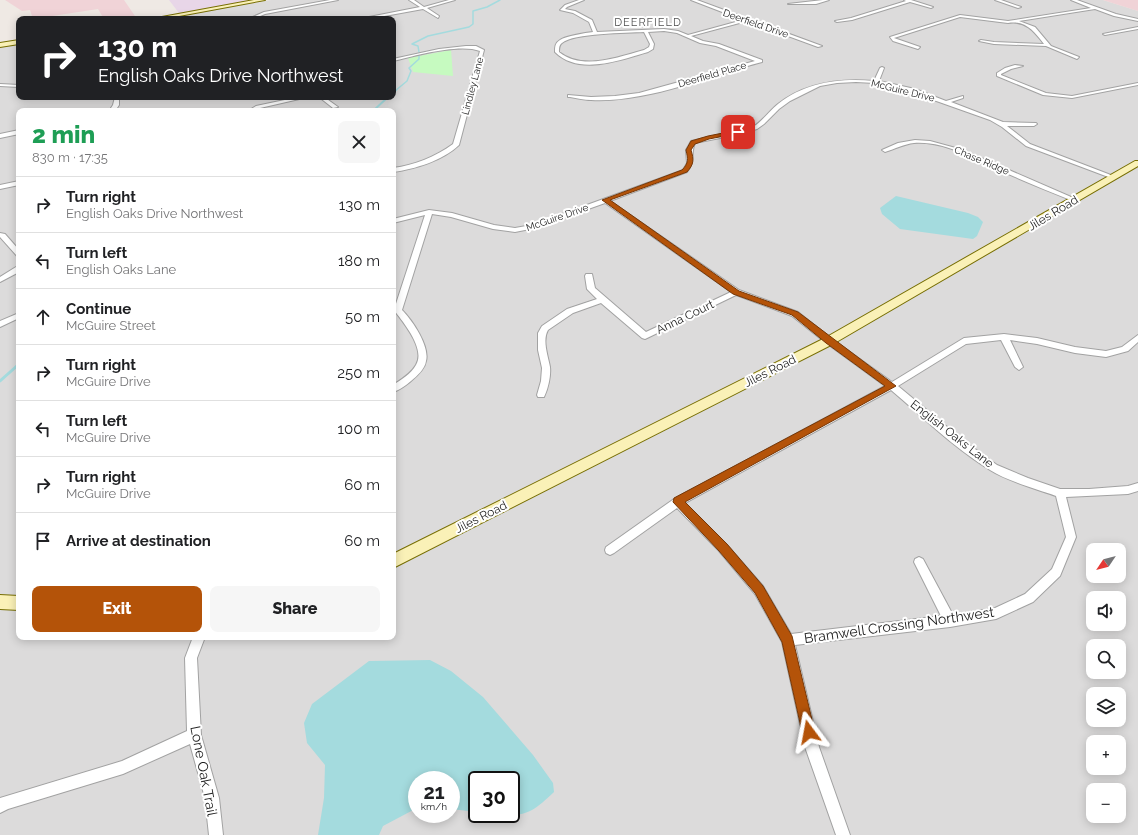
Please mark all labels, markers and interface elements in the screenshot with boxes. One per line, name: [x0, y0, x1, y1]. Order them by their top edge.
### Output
street label: Deerfield Drive: [722, 7, 790, 40]
district label: DEERFIELD: [614, 16, 682, 29]
text: 130 m: [98, 31, 177, 64]
icon: right: [32, 32, 84, 84]
street label: Lindley Lane: [460, 56, 485, 116]
street label: Deerfield Place: [677, 59, 748, 89]
text: English Oaks Drive Northwest: [98, 65, 343, 86]
street label: McGuire Drive: [870, 77, 936, 104]
pin: [721, 115, 755, 149]
text: 2 min: [32, 120, 95, 149]
button: close: [338, 121, 380, 163]
icon: arrive: [727, 121, 749, 143]
street label: Chase Ridge: [953, 144, 1011, 177]
text: 830 m · 17:35: [32, 150, 108, 165]
text: Turn right: [66, 188, 136, 206]
street label: Jiles Road: [1025, 192, 1081, 234]
icon: right: [32, 194, 54, 216]
text: 130 m: [339, 196, 380, 214]
street label: McGuire Drive: [525, 202, 590, 233]
text: English Oaks Drive Northwest: [66, 206, 243, 221]
text: Turn left: [66, 244, 127, 262]
icon: left: [32, 250, 54, 272]
text: 180 m: [338, 252, 380, 270]
text: English Oaks Lane: [66, 262, 176, 277]
street label: Anna Court: [654, 297, 716, 337]
text: Continue: [66, 300, 131, 318]
icon: ahead: [32, 306, 54, 328]
text: 50 m: [345, 308, 380, 326]
text: McGuire Street: [66, 318, 156, 333]
street label: Jiles Road: [742, 352, 798, 390]
text: Turn right: [66, 356, 136, 374]
icon: right: [32, 362, 54, 384]
text: 250 m: [337, 364, 380, 382]
text: McGuire Drive: [66, 374, 151, 389]
street label: English Oaks Lane: [908, 397, 996, 471]
text: Turn left: [66, 412, 127, 430]
icon: left: [32, 418, 54, 440]
text: 100 m: [338, 420, 380, 438]
text: McGuire Drive: [66, 430, 151, 445]
text: Turn right: [66, 468, 136, 486]
icon: right: [32, 474, 54, 496]
text: 60 m: [344, 476, 380, 494]
text: McGuire Drive: [66, 486, 151, 501]
street label: Jiles Road: [453, 498, 509, 536]
icon: arrive: [32, 530, 54, 552]
text: Arrive at destination: [66, 532, 211, 550]
text: 60 m: [344, 532, 380, 550]
north arrow: [1086, 543, 1126, 583]
map controls: [1086, 543, 1126, 823]
button: Exit: [32, 586, 202, 632]
button: Share: [210, 586, 380, 632]
button: sound: [1086, 591, 1126, 631]
street label: Bramwell Crossing Northwest: [803, 604, 995, 646]
button: search: [1086, 639, 1126, 679]
button: layers: [1086, 687, 1126, 727]
position arrow: [788, 711, 830, 753]
street label: Lone Oak Trail: [187, 725, 221, 818]
button: +: [1086, 735, 1126, 775]
speed limit sign: 30: [468, 771, 520, 823]
text: 21: [423, 780, 445, 804]
button: −: [1086, 783, 1126, 823]
text: km/h: [421, 801, 447, 812]

